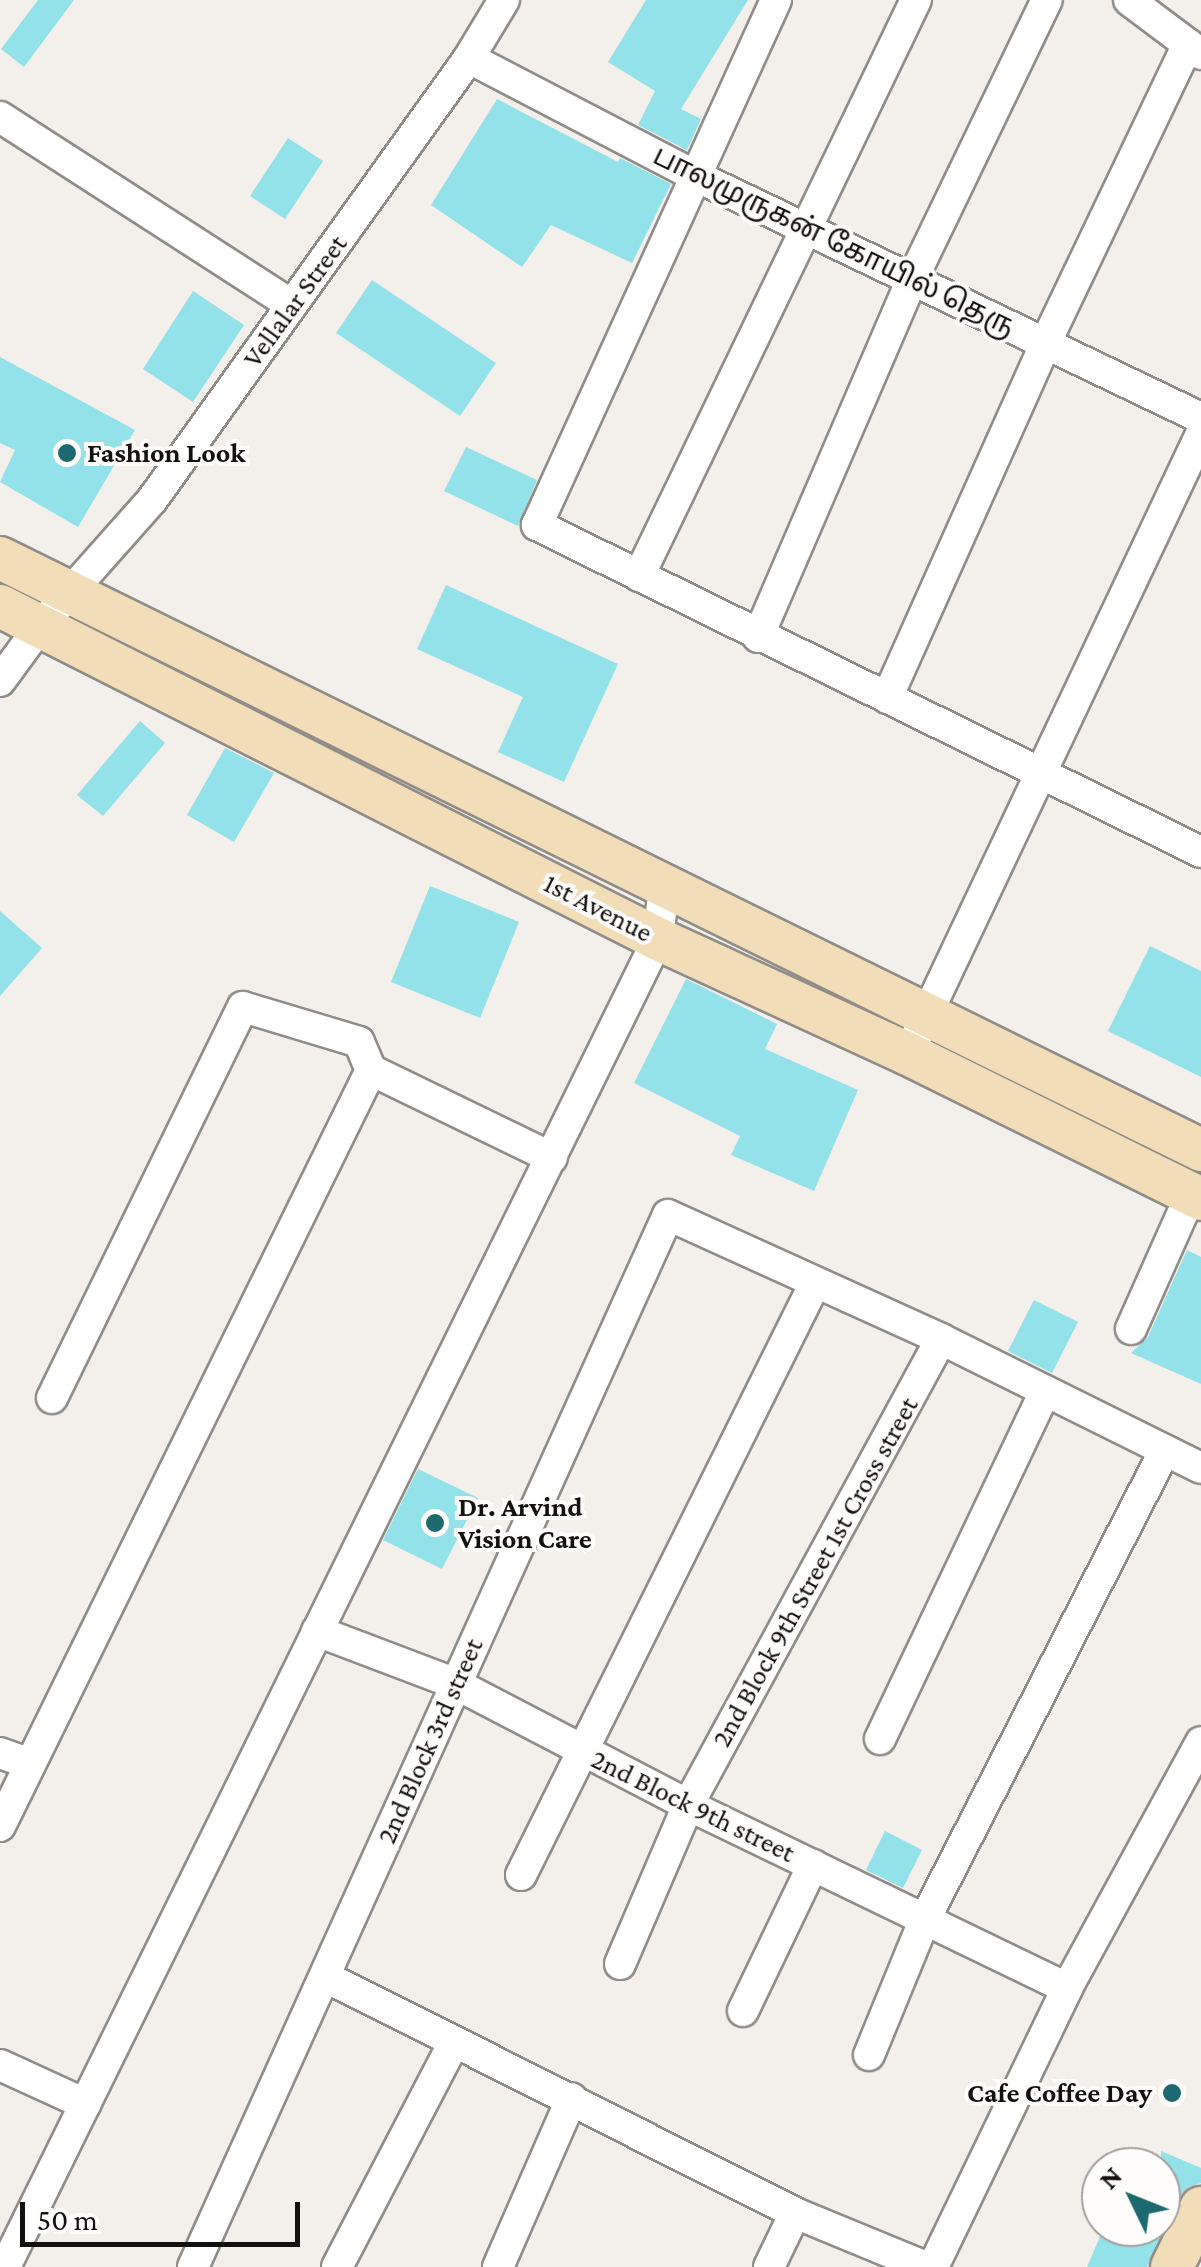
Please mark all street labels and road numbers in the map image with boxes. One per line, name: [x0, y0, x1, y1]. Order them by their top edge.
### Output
street label: பாலமுருகன் கோயில் தெரு: [648, 139, 1020, 343]
street label: Vellalar Street: [236, 228, 354, 374]
street label: 1st Avenue: [538, 866, 658, 950]
street label: 2nd Block 9th Street 1st Cross street: [705, 1391, 925, 1753]
street label: 2nd Block 3rd street: [370, 1633, 490, 1849]
street label: 2nd Block 9th street: [586, 1742, 800, 1870]

